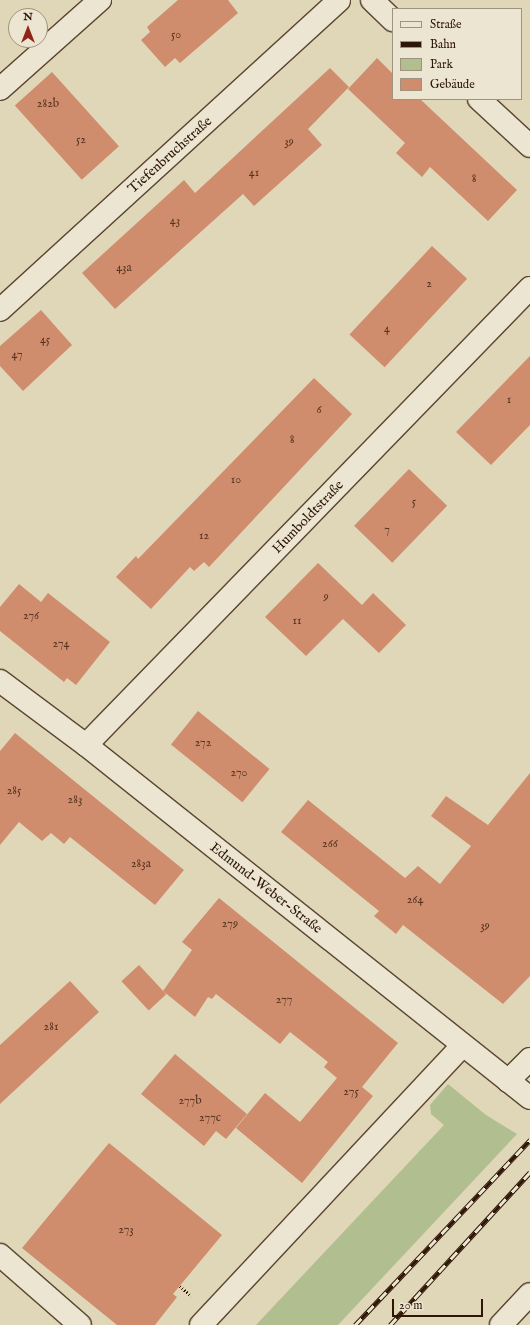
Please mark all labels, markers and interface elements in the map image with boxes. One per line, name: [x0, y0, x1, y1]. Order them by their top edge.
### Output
north arrow: [8, 8, 48, 48]
legend: [392, 8, 522, 100]
text: N: [23, 10, 33, 24]
text: Straße: [430, 17, 462, 32]
house number: 50: [171, 28, 181, 42]
text: Bahn: [430, 37, 456, 52]
text: Park: [430, 57, 453, 72]
text: Gebäude: [430, 77, 475, 92]
house number: 282b: [37, 97, 59, 111]
street label: Tiefenbruchstraße: [125, 113, 215, 197]
house number: 52: [76, 133, 86, 147]
house number: 39: [284, 135, 294, 149]
house number: 41: [249, 166, 259, 180]
house number: 8: [472, 172, 476, 186]
house number: 43: [170, 214, 180, 228]
house number: 43a: [116, 261, 132, 275]
house number: 2: [426, 277, 432, 291]
house number: 4: [384, 322, 390, 336]
house number: 45: [40, 333, 50, 347]
house number: 47: [11, 348, 23, 362]
house number: 1: [507, 393, 511, 407]
house number: 6: [316, 403, 322, 417]
house number: 8: [290, 433, 294, 447]
house number: 10: [231, 473, 241, 487]
street label: Humboldtstraße: [269, 477, 347, 557]
house number: 5: [412, 495, 416, 509]
house number: 7: [384, 523, 390, 537]
house number: 12: [199, 529, 209, 543]
house number: 9: [323, 590, 329, 604]
house number: 276: [23, 609, 39, 623]
house number: 11: [293, 614, 301, 628]
house number: 274: [53, 637, 69, 651]
house number: 272: [195, 736, 211, 750]
house number: 270: [230, 766, 248, 780]
house number: 285: [7, 784, 21, 798]
house number: 283: [68, 793, 82, 807]
house number: 266: [322, 837, 338, 851]
street label: Edmund-Weber-Straße: [206, 839, 326, 937]
house number: 283a: [131, 857, 151, 871]
house number: 264: [407, 893, 423, 907]
house number: 279: [222, 917, 238, 931]
house number: 39: [480, 919, 490, 933]
house number: 277: [276, 993, 292, 1007]
house number: 281: [44, 1020, 58, 1034]
house number: 275: [343, 1085, 359, 1099]
house number: 277b: [178, 1094, 202, 1108]
house number: 277c: [199, 1111, 221, 1125]
house number: 273: [118, 1223, 134, 1237]
scale bar: [394, 1291, 485, 1317]
text: 20 m: [399, 1298, 422, 1313]

